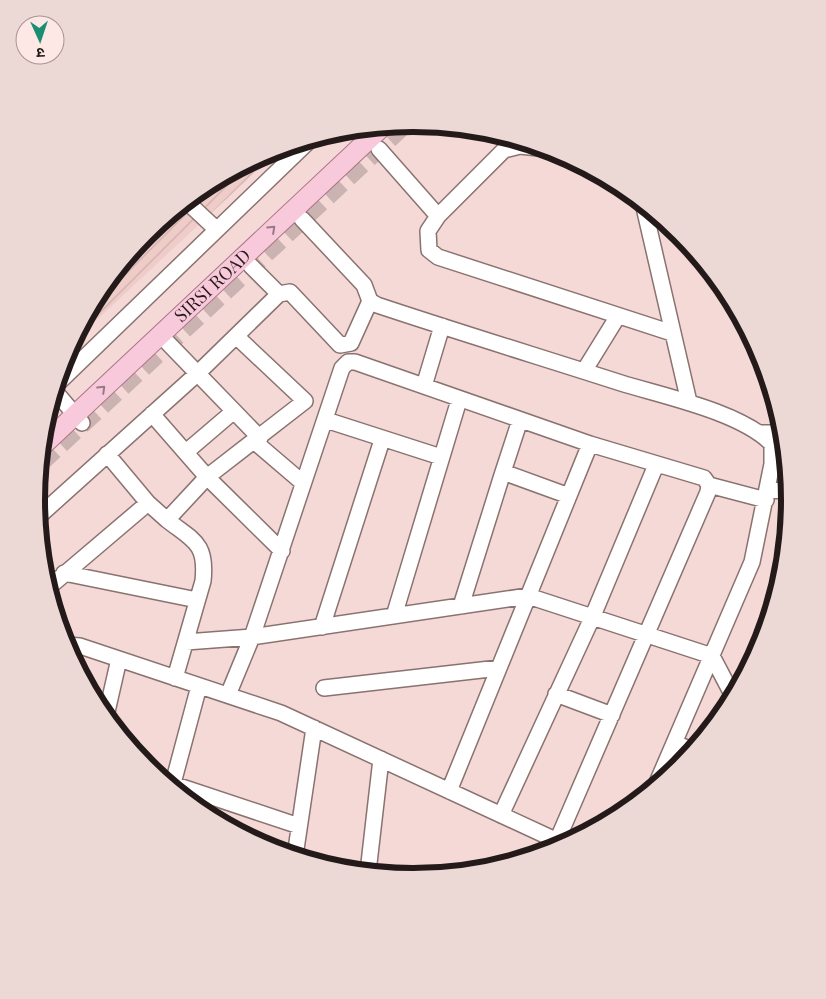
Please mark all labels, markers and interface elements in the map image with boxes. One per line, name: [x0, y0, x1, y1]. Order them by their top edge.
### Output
north arrow: [15, 15, 65, 65]
text: उ: [35, 44, 45, 63]
one-way arrow: [266, 226, 275, 235]
street label: SIRSI ROAD: [169, 243, 255, 327]
one-way arrow: [97, 385, 106, 394]

